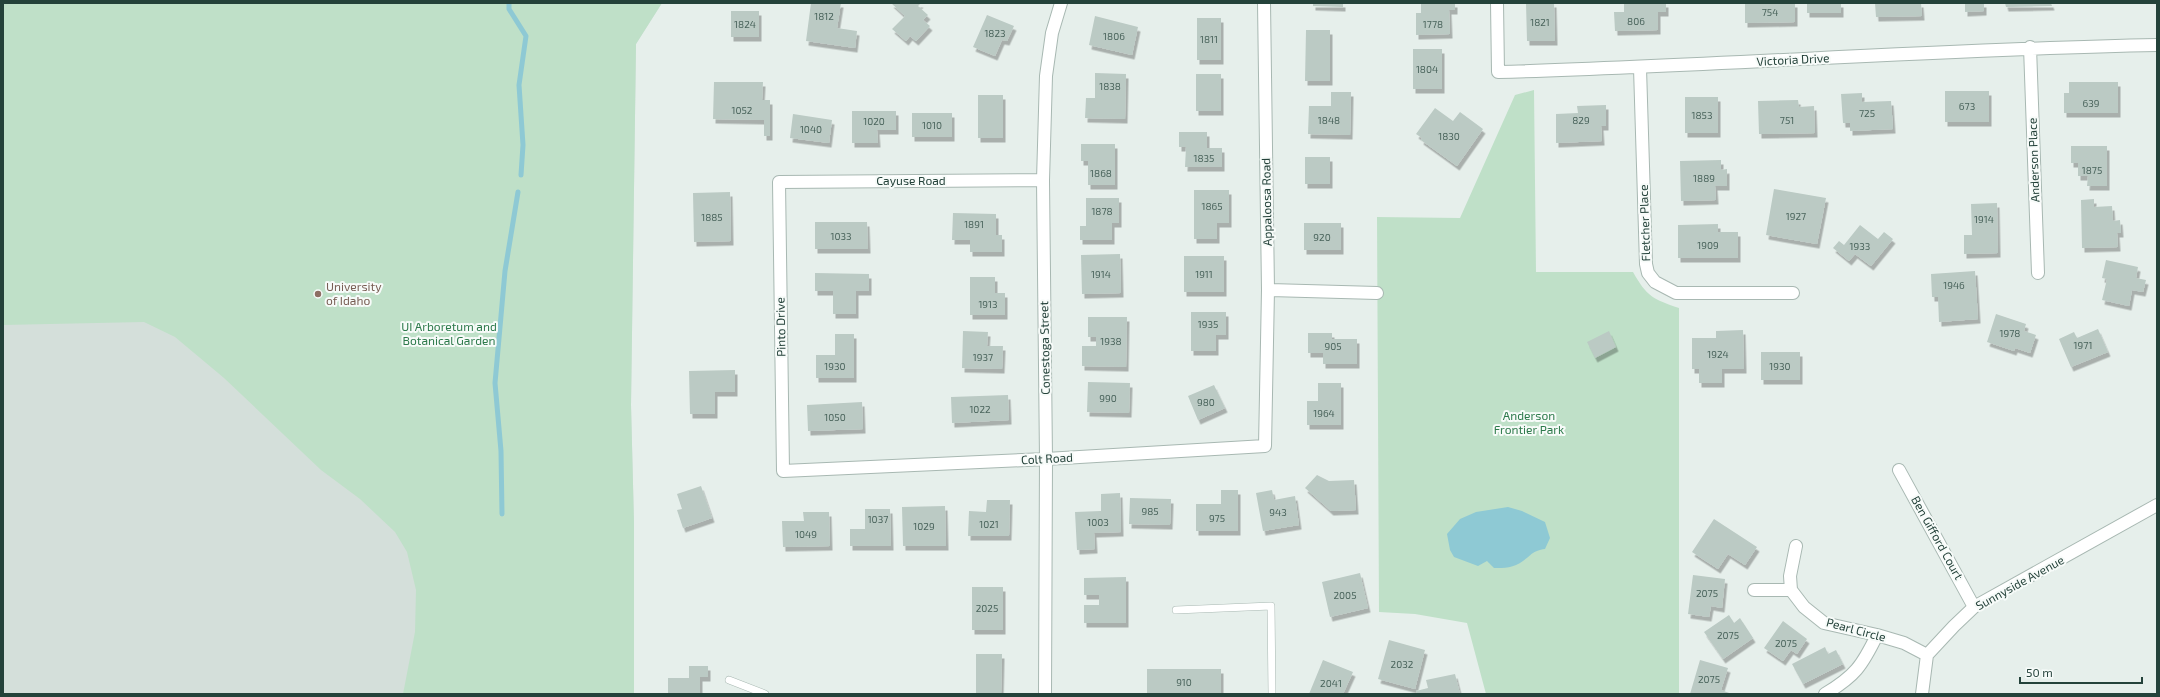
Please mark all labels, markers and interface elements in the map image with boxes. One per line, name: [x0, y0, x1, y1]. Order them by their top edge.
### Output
house number: 754: [1762, 6, 1778, 18]
house number: 1812: [814, 10, 834, 22]
house number: 806: [1627, 15, 1645, 27]
house number: 1821: [1530, 16, 1550, 28]
house number: 1824: [734, 18, 756, 30]
house number: 1778: [1423, 18, 1443, 30]
house number: 1823: [984, 27, 1006, 39]
house number: 1806: [1103, 30, 1125, 42]
house number: 1811: [1200, 33, 1218, 45]
street label: Victoria Drive: [1756, 50, 1830, 68]
house number: 1804: [1416, 63, 1438, 75]
house number: 1838: [1099, 80, 1121, 92]
house number: 639: [2083, 97, 2100, 109]
house number: 673: [1959, 100, 1975, 112]
house number: 1052: [732, 104, 753, 116]
house number: 725: [1859, 107, 1875, 119]
house number: 1853: [1692, 109, 1712, 121]
house number: 1848: [1318, 114, 1340, 126]
house number: 829: [1572, 114, 1590, 126]
house number: 751: [1780, 114, 1794, 126]
house number: 1020: [863, 115, 885, 127]
street label: Anderson Place: [2025, 118, 2041, 203]
house number: 1010: [922, 119, 942, 131]
house number: 1040: [800, 123, 822, 135]
house number: 1830: [1438, 130, 1460, 142]
house number: 1835: [1194, 152, 1214, 164]
street label: Appaloosa Road: [1258, 158, 1274, 246]
house number: 1875: [2082, 164, 2102, 176]
house number: 1868: [1090, 167, 1112, 179]
house number: 1889: [1693, 172, 1715, 184]
street label: Cayuse Road: [876, 173, 946, 187]
street label: Fletcher Place: [1636, 184, 1652, 262]
house number: 1865: [1201, 200, 1223, 212]
house number: 1878: [1091, 205, 1113, 217]
house number: 1927: [1786, 210, 1806, 222]
house number: 1885: [701, 211, 723, 223]
house number: 1914: [1974, 213, 1994, 225]
house number: 1891: [964, 218, 984, 230]
house number: 1033: [830, 230, 852, 242]
house number: 920: [1313, 231, 1331, 243]
house number: 1909: [1697, 239, 1719, 251]
house number: 1933: [1850, 240, 1870, 252]
house number: 1914: [1091, 268, 1111, 280]
house number: 1911: [1195, 268, 1213, 280]
place label: University of Idaho: [326, 279, 382, 307]
house number: 1946: [1943, 279, 1965, 291]
marker: University of Idaho: [313, 289, 323, 299]
street label: Pinto Drive: [772, 297, 788, 357]
house number: 1913: [978, 298, 998, 310]
street label: Conestoga Street: [1036, 301, 1052, 395]
house number: 1935: [1198, 318, 1218, 330]
park label: UI Arboretum and Botanical Garden: [401, 319, 497, 347]
house number: 1978: [2000, 327, 2020, 339]
house number: 1938: [1100, 335, 1122, 347]
house number: 1971: [2074, 339, 2092, 351]
house number: 905: [1324, 340, 1342, 352]
house number: 1924: [1707, 348, 1729, 360]
house number: 1937: [973, 351, 993, 363]
house number: 1930: [824, 360, 846, 372]
house number: 1930: [1769, 360, 1791, 372]
house number: 990: [1099, 392, 1117, 404]
house number: 980: [1197, 396, 1215, 408]
house number: 1022: [969, 403, 991, 415]
house number: 1964: [1313, 407, 1335, 419]
park label: Anderson Frontier Park: [1494, 408, 1564, 436]
house number: 1050: [824, 411, 846, 423]
street label: Colt Road: [1021, 450, 1073, 466]
street label: Ben Gifford Court: [1909, 493, 1967, 582]
house number: 985: [1141, 505, 1159, 517]
house number: 943: [1269, 506, 1287, 518]
house number: 975: [1209, 512, 1225, 524]
house number: 1037: [868, 513, 888, 525]
house number: 1003: [1087, 516, 1109, 528]
house number: 1021: [979, 518, 999, 530]
house number: 1029: [913, 520, 935, 532]
house number: 1049: [795, 528, 817, 540]
street label: Sunnyside Avenue: [1973, 552, 2066, 612]
house number: 2075: [1696, 587, 1718, 599]
house number: 2005: [1333, 589, 1357, 601]
house number: 2025: [976, 602, 998, 614]
street label: Pearl Circle: [1825, 614, 1888, 644]
house number: 2075: [1717, 629, 1739, 641]
house number: 2075: [1775, 637, 1797, 649]
house number: 2032: [1391, 658, 1414, 670]
scale bar: [2020, 659, 2142, 685]
text: 50 m: [2026, 665, 2053, 679]
house number: 2075: [1698, 673, 1720, 685]
house number: 910: [1176, 676, 1192, 688]
house number: 2041: [1320, 677, 1342, 689]

